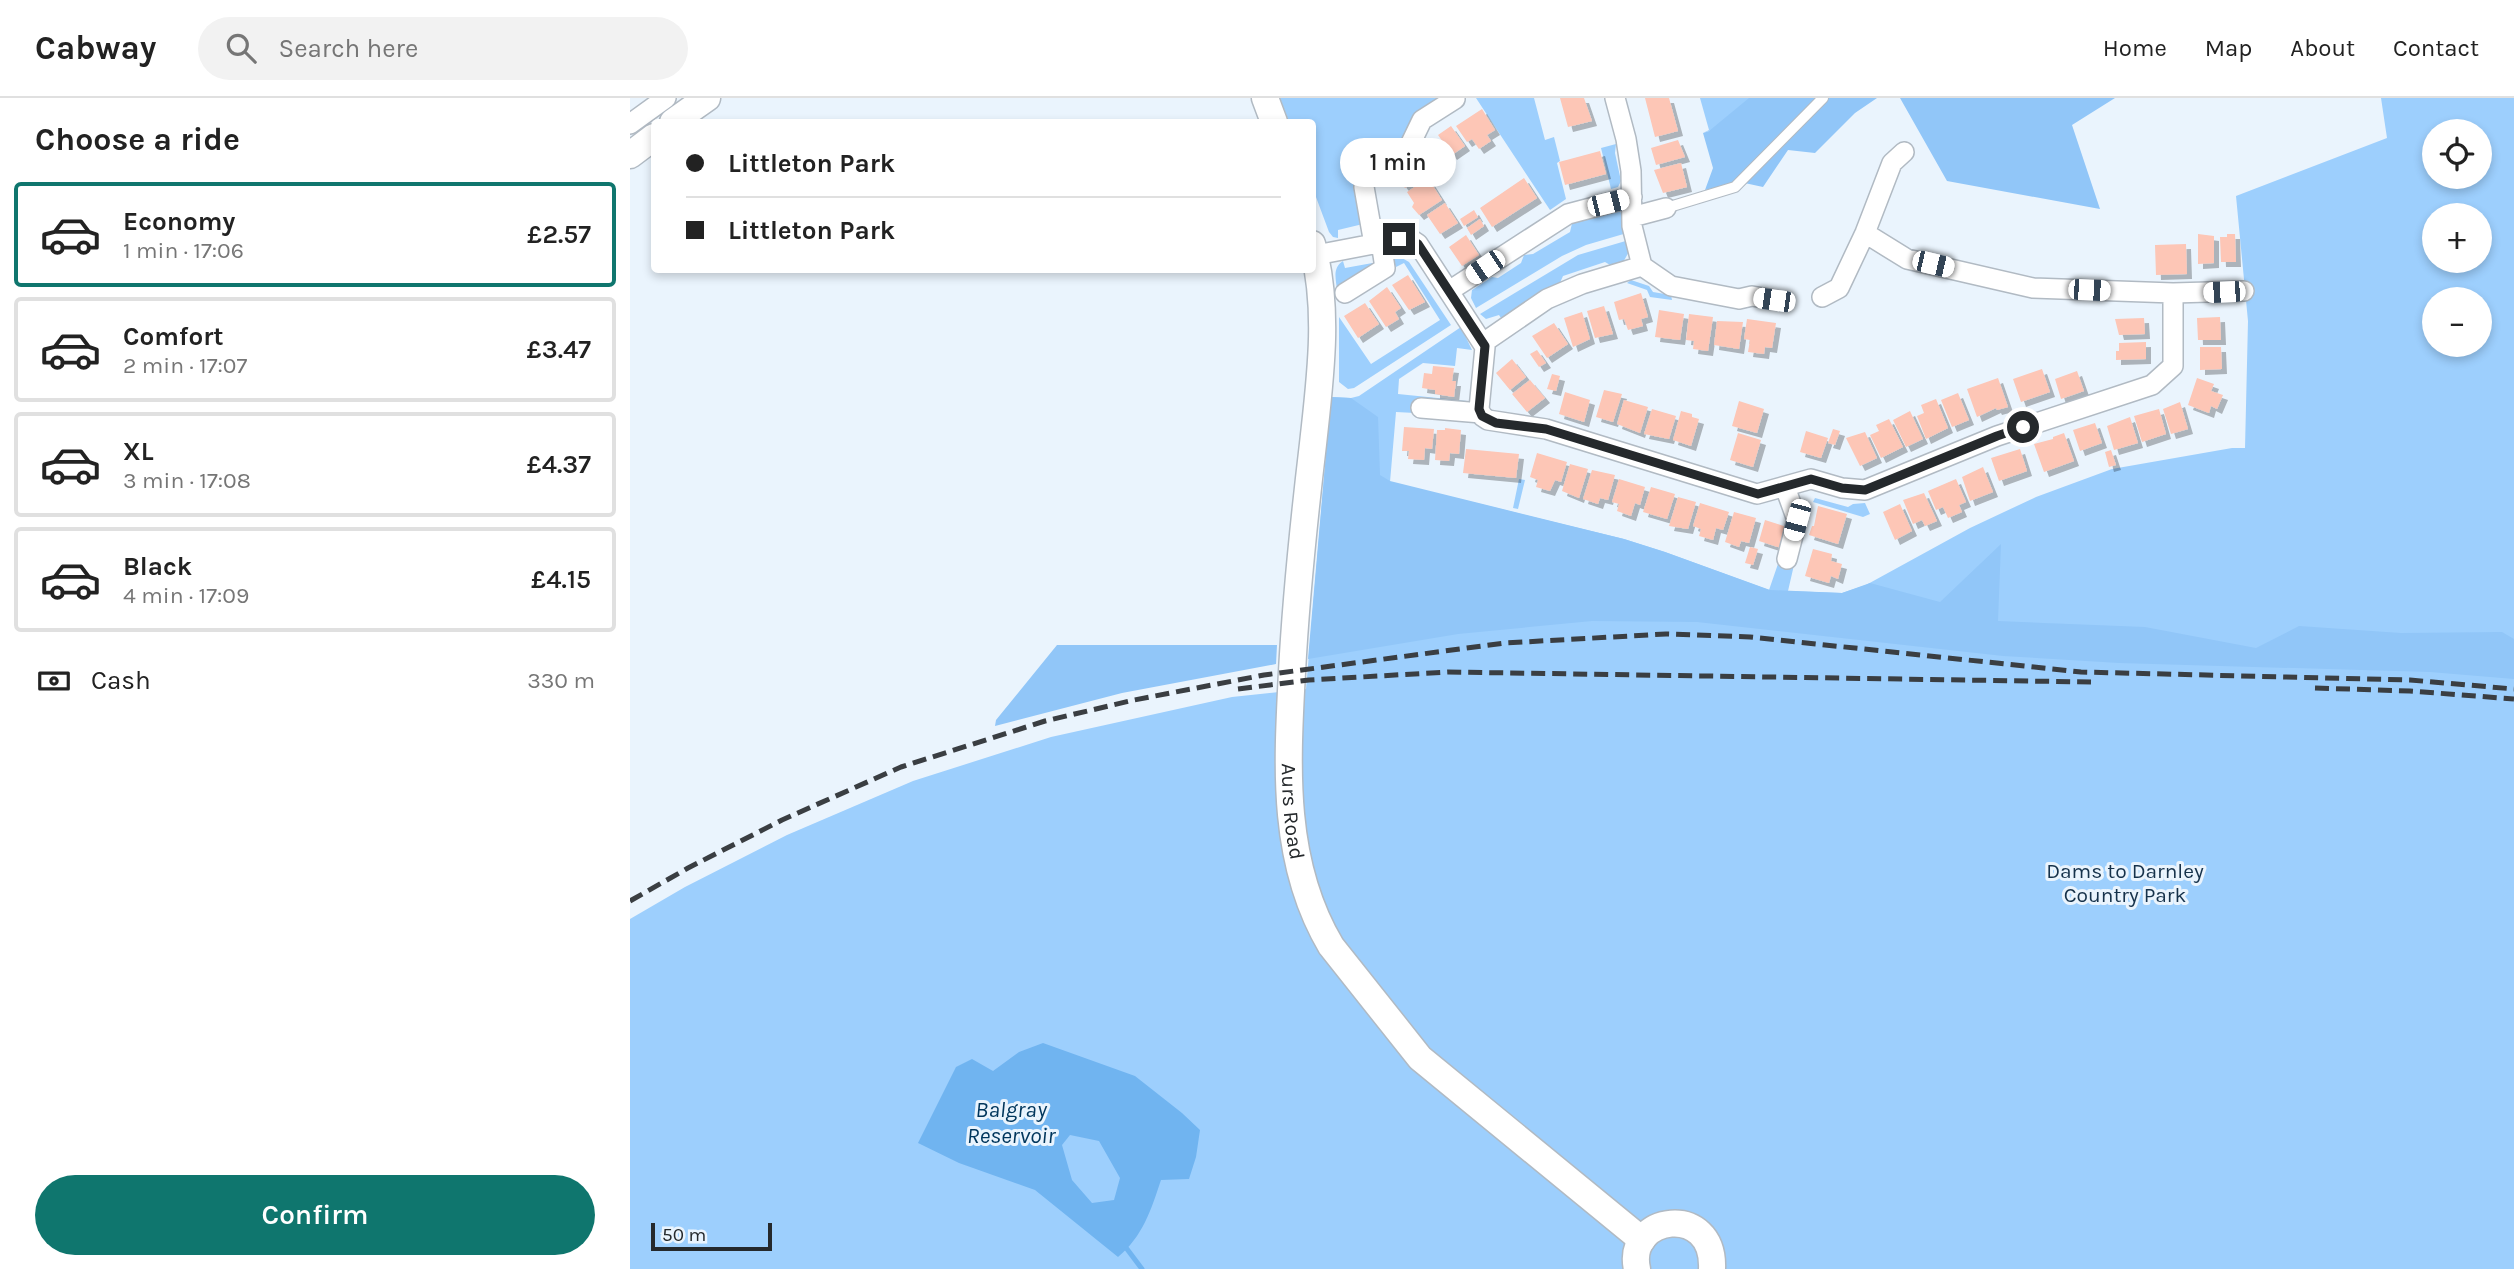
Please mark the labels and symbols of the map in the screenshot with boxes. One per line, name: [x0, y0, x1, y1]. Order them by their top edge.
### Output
callout: 1 min: [1341, 138, 1457, 186]
car: [1586, 188, 1631, 218]
route end: [1383, 223, 1415, 255]
car: [1462, 247, 1509, 287]
car: [1911, 249, 1956, 279]
car: [2068, 279, 2111, 301]
car: [2203, 281, 2246, 303]
car: [1752, 287, 1797, 313]
route start: [2007, 411, 2039, 443]
car: [1782, 497, 1813, 543]
street label: Aurs Road: [1277, 763, 1309, 862]
park label: Dams to Darnley Country Park: [2046, 859, 2204, 907]
water label: Balgray Reservoir: [967, 1096, 1056, 1149]
scale bar: [651, 1220, 772, 1252]

